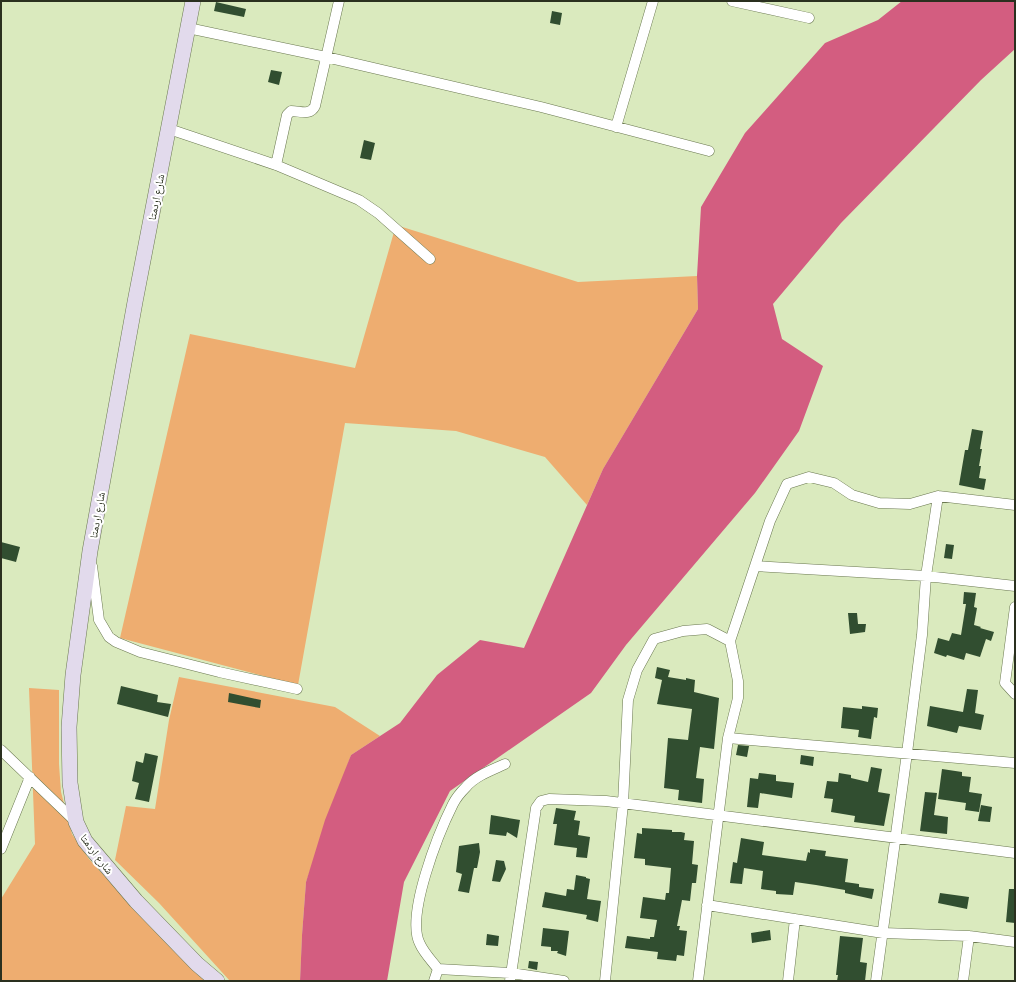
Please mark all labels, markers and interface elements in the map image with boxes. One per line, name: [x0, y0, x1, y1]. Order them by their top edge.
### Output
street label: شارع اردمتا: [145, 173, 167, 221]
street label: شارع اردمتا: [86, 491, 108, 539]
street label: شارع اردمتا: [77, 831, 117, 877]

